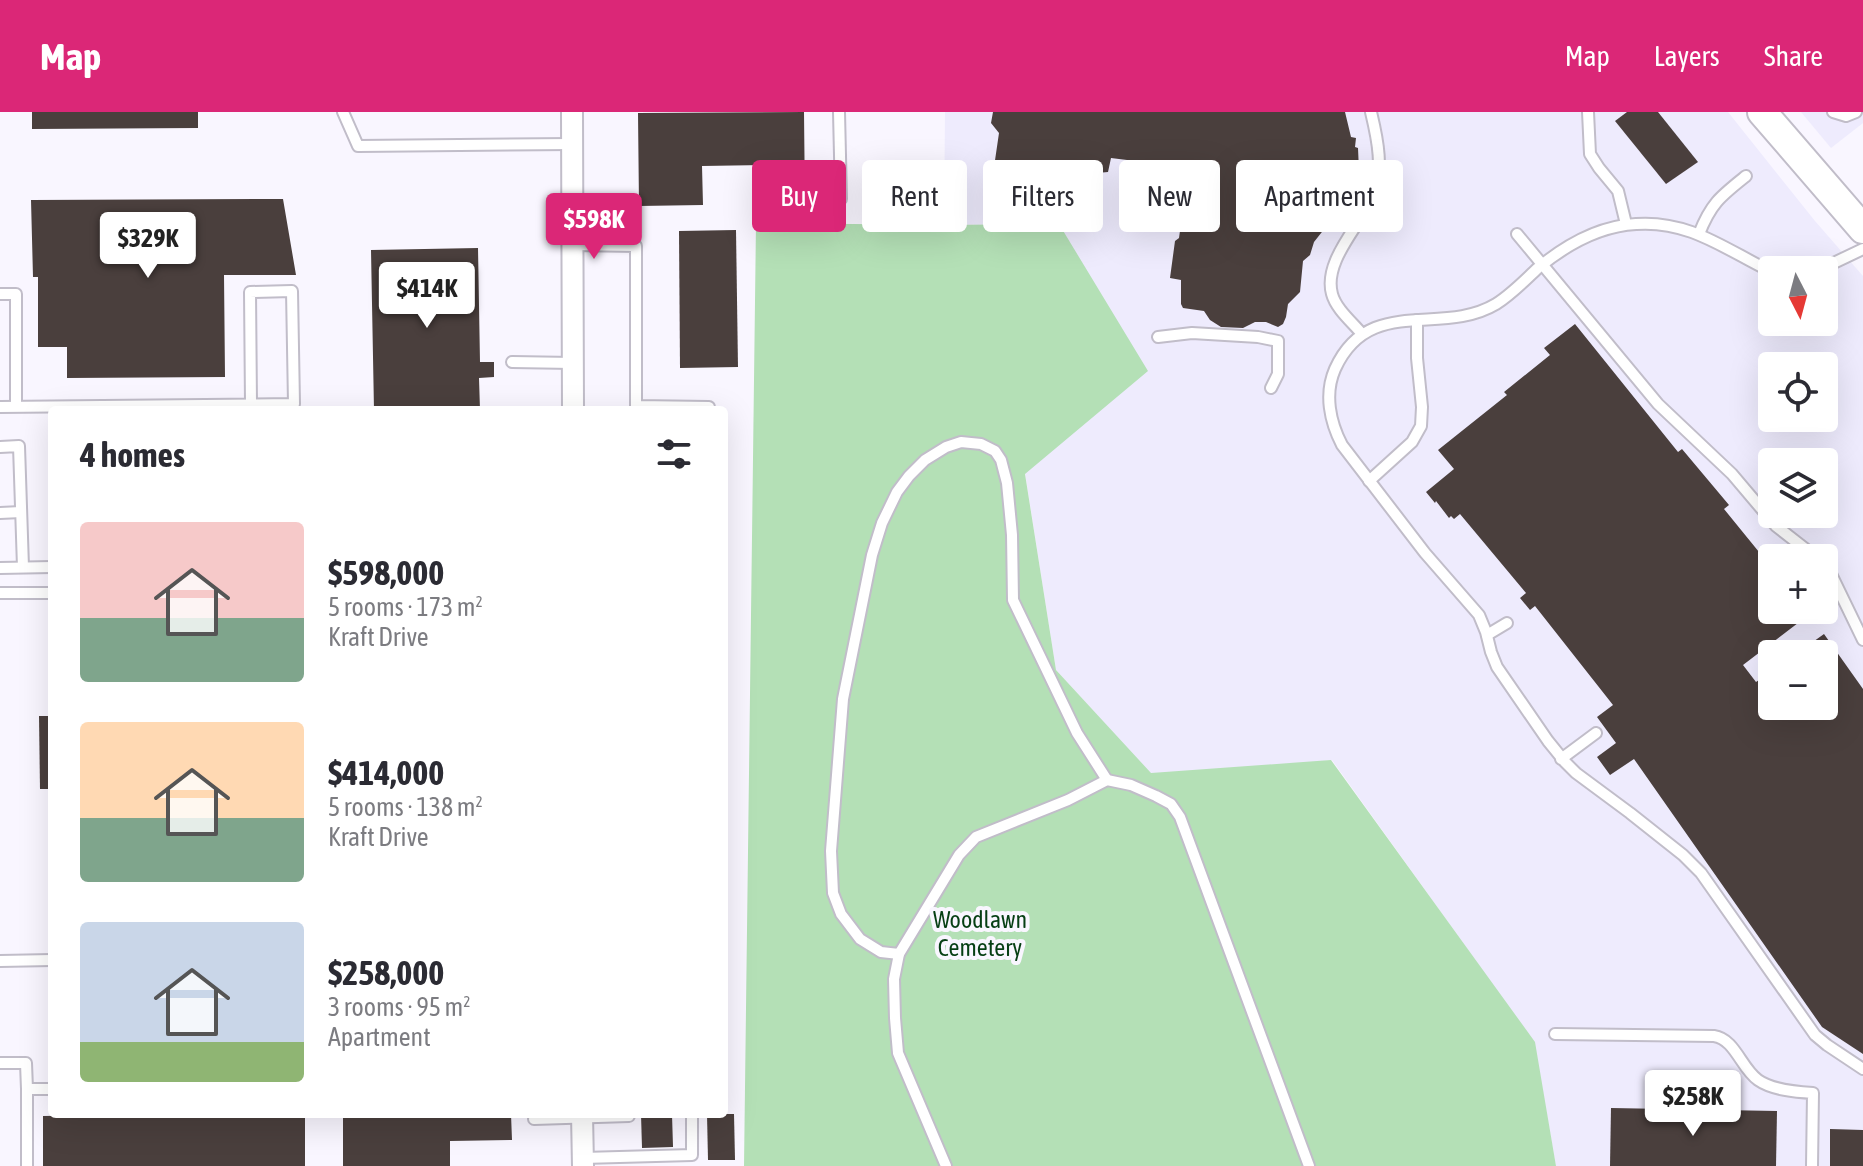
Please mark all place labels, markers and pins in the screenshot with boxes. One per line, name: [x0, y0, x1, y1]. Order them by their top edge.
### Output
pin: $598K: [538, 193, 650, 261]
pin: $329K: [92, 212, 204, 280]
pin: $414K: [371, 262, 483, 330]
pin: $258K: [1637, 1070, 1749, 1138]

